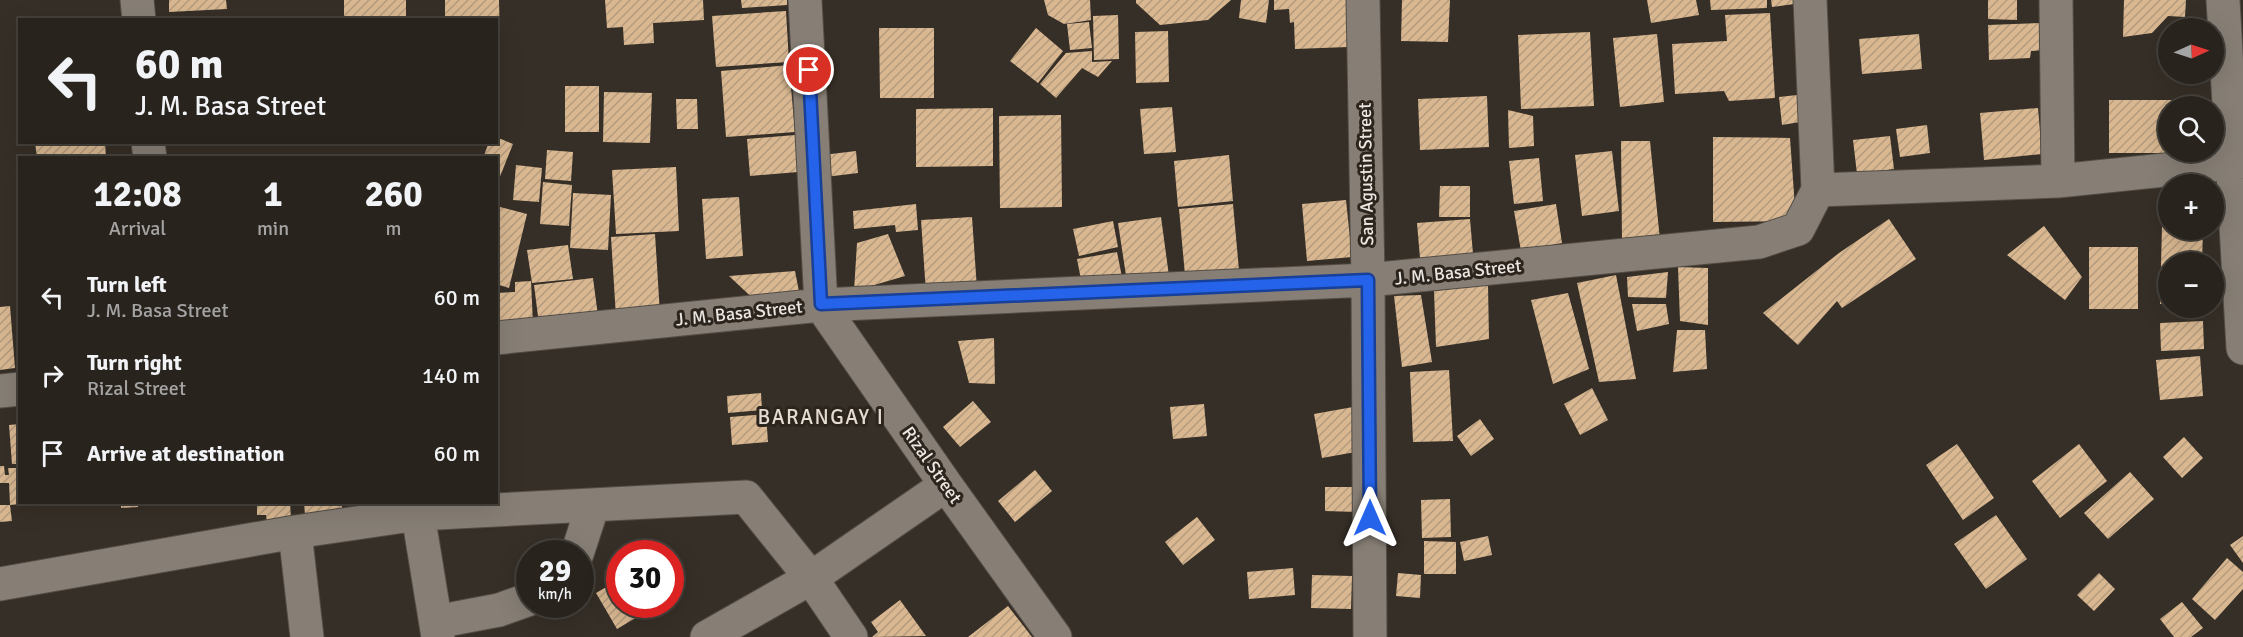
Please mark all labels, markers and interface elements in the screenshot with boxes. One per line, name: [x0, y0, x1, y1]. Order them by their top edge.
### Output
north arrow: [2158, 18, 2224, 84]
map controls: [2158, 18, 2224, 318]
text: 60 m: [135, 39, 224, 90]
icon: left: [36, 42, 114, 120]
pin: [783, 44, 834, 95]
icon: arrive: [792, 53, 825, 86]
text: J. M. Basa Street: [135, 90, 326, 123]
button: search: [2158, 96, 2224, 162]
street label: San Agustin Street: [1354, 102, 1378, 246]
text: 12:08: [93, 172, 182, 217]
text: 1: [263, 172, 283, 217]
text: 260: [364, 172, 423, 217]
button: +: [2158, 174, 2224, 240]
text: Arrival: [109, 216, 166, 241]
text: min: [257, 216, 289, 241]
text: m: [386, 216, 402, 241]
button: −: [2158, 252, 2224, 318]
street label: J. M. Basa Street: [1393, 254, 1523, 290]
text: Turn left: [87, 271, 167, 298]
icon: left: [36, 281, 69, 314]
text: 60 m: [434, 284, 480, 311]
street label: J. M. Basa Street: [674, 295, 804, 331]
text: J. M. Basa Street: [87, 298, 229, 323]
text: Turn right: [87, 349, 182, 376]
icon: right: [36, 359, 69, 392]
text: 140 m: [422, 362, 480, 389]
text: Rizal Street: [87, 376, 186, 401]
district label: BARANGAY I: [758, 404, 884, 430]
street label: Rizal Street: [897, 422, 967, 508]
icon: arrive: [36, 437, 69, 470]
text: Arrive at destination: [87, 440, 284, 467]
text: 60 m: [434, 440, 480, 467]
position arrow: [1338, 486, 1402, 550]
speed limit sign: 30: [606, 540, 684, 618]
text: 29: [539, 553, 571, 590]
text: km/h: [538, 585, 572, 603]

